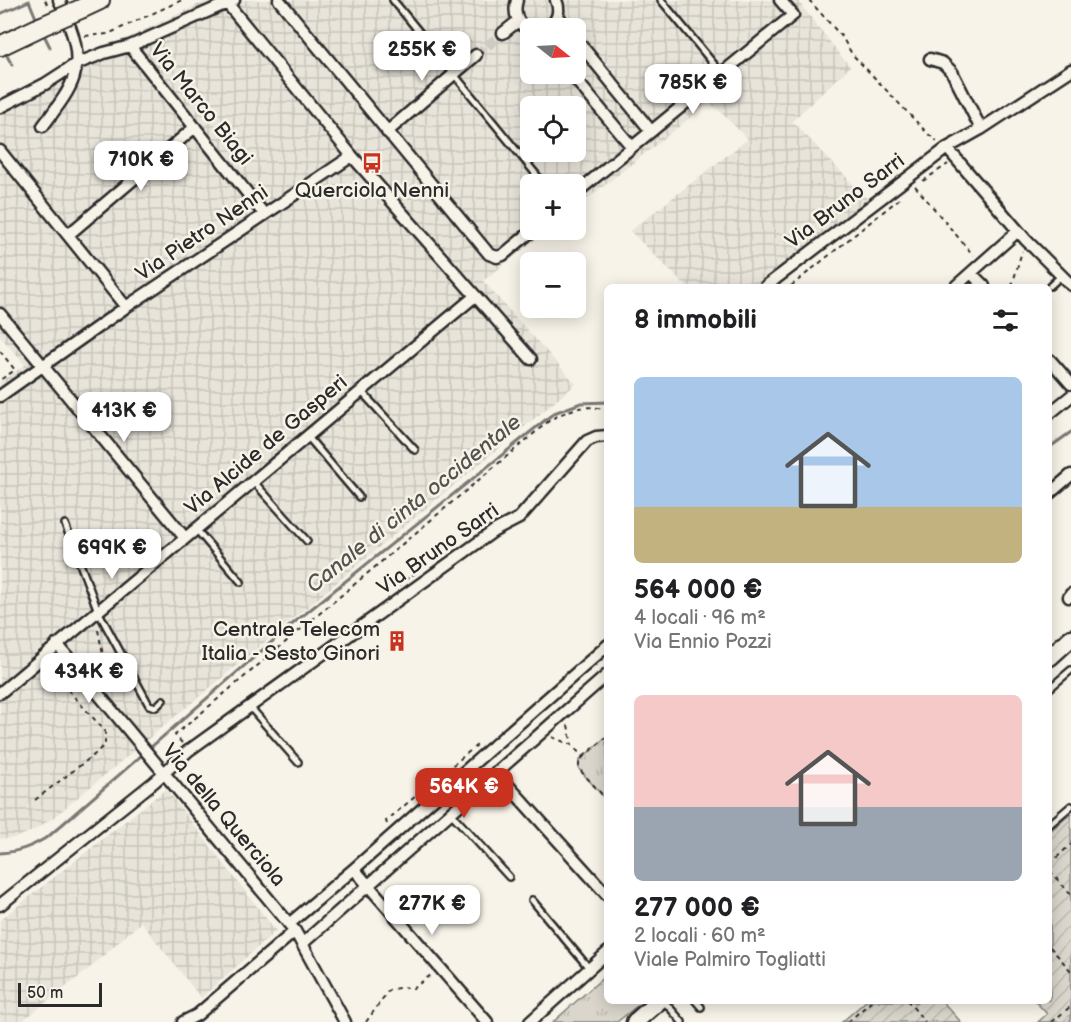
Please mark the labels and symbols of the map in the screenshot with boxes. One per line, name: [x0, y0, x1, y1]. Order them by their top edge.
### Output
north arrow: [520, 18, 586, 84]
pin: 255K €: [373, 31, 471, 82]
street label: Via Marco Biagi: [144, 38, 258, 170]
pin: 785K €: [644, 64, 742, 115]
pin: 710K €: [92, 141, 190, 192]
street label: Via Bruno Sarri: [780, 148, 910, 254]
bus stop icon: Querciola Nenni: [360, 151, 384, 175]
place label: Querciola Nenni: [295, 178, 449, 203]
street label: Via Pietro Nenni: [131, 180, 273, 286]
street label: Via Alcide de Gasperi: [180, 370, 352, 520]
pin: 413K €: [75, 392, 173, 443]
water label: Canale di cinta occidentale: [301, 409, 527, 599]
street label: Via Bruno Sarri: [372, 498, 504, 600]
pin: 699K €: [63, 529, 161, 580]
place label: Centrale Telecom Italia - Sesto Ginori: [201, 617, 380, 666]
building icon: Centrale Telecom Italia - Sesto Ginori: [385, 629, 409, 653]
pin: 434K €: [40, 653, 138, 704]
street label: Via della Querciola: [157, 738, 291, 892]
pin: 564K €: [415, 768, 513, 819]
pin: 277K €: [383, 885, 481, 936]
scale bar: [18, 980, 102, 1008]

